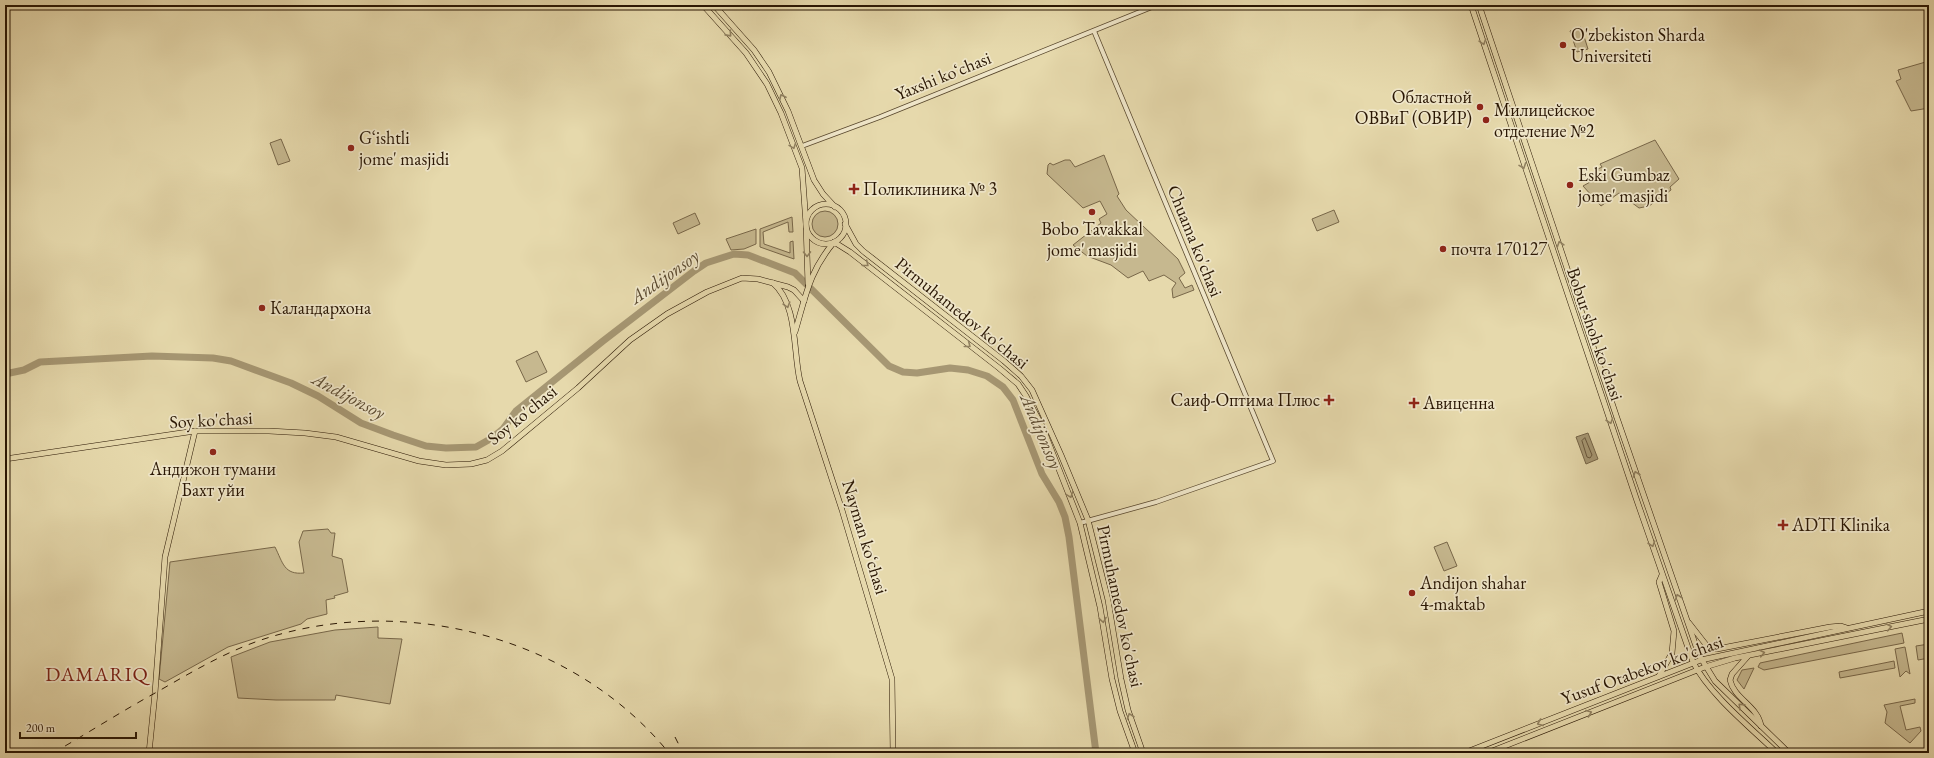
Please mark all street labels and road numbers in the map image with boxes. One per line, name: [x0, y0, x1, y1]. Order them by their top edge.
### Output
street label: Yaxshi koʻchasi: [891, 46, 995, 105]
street label: Chuama ko'chasi: [1163, 182, 1229, 301]
street label: Pirmuhamedov ko'chasi: [891, 252, 1034, 374]
street label: Bobur shoh ko'chasi: [1562, 264, 1629, 404]
street label: Soy ko'chasi: [482, 379, 562, 450]
street label: Soy ko'chasi: [169, 406, 254, 433]
street label: Nayman koʻchasi: [837, 477, 894, 597]
street label: Pirmuhamedov ko'chasi: [1092, 523, 1149, 690]
street label: Yusuf Otabekov ko'chasi: [1558, 629, 1727, 710]

